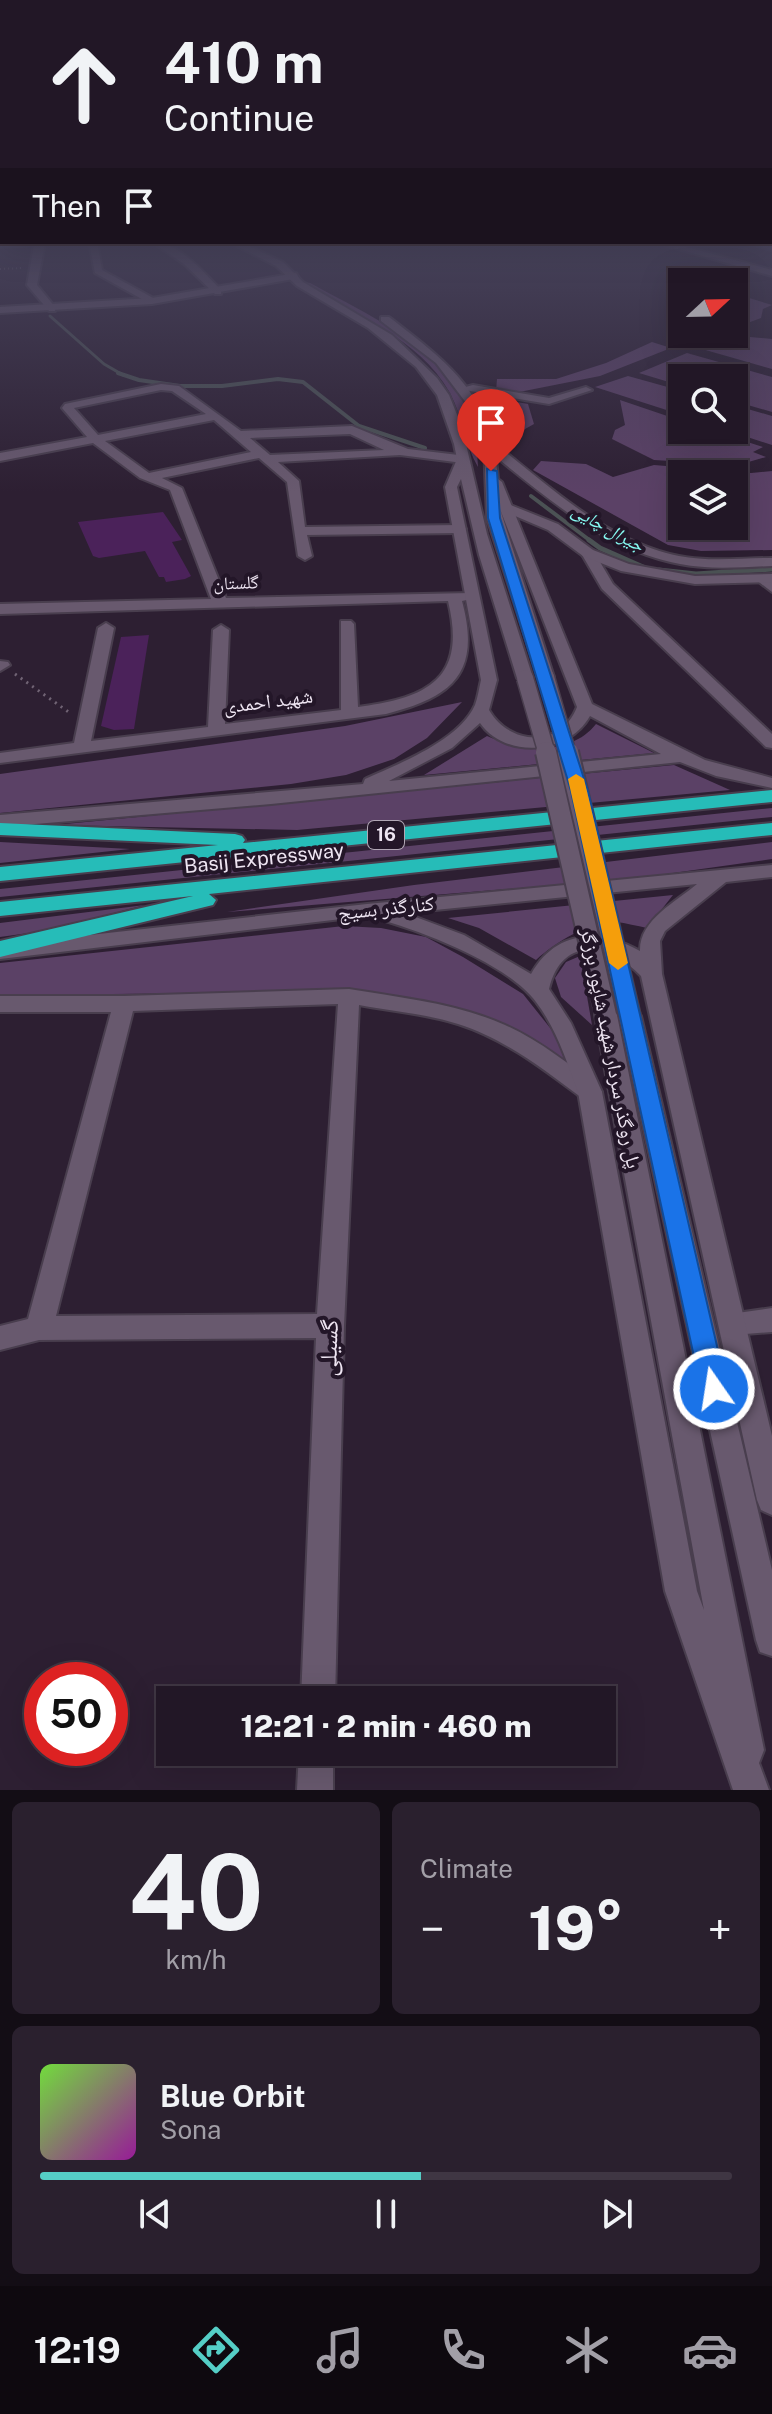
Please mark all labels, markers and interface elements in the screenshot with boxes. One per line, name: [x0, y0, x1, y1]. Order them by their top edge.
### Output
text: 410 m: [164, 30, 324, 96]
icon: ahead: [32, 32, 136, 136]
text: Continue: [164, 97, 314, 139]
icon: arrive: [117, 184, 161, 228]
text: Then: [32, 188, 101, 224]
north arrow: [668, 268, 748, 348]
map controls: [668, 268, 748, 540]
button: search: [668, 364, 748, 444]
pin: [457, 389, 525, 471]
icon: arrive: [469, 401, 513, 445]
button: layers: [668, 460, 748, 540]
water label: جیرال چایی: [568, 499, 648, 557]
street label: گلستان: [213, 571, 260, 595]
street label: شهید احمدی: [222, 684, 314, 718]
road number: 16: [368, 821, 404, 849]
street label: Basij Expressway: [183, 838, 346, 878]
street label: کنارگذر بسیج: [337, 891, 435, 926]
street label: پل روگذر سردار شهید شاپور برزگر: [576, 925, 646, 1171]
street label: گسیلی: [313, 1319, 344, 1377]
position arrow: [672, 1347, 756, 1431]
speed limit sign: 50: [24, 1662, 128, 1766]
text: 12:21 · 2 min · 460 m: [241, 1708, 531, 1744]
text: 40: [128, 1831, 264, 1953]
text: Climate: [420, 1853, 513, 1884]
text: 19°: [528, 1893, 624, 1964]
text: −: [420, 1903, 444, 1955]
text: +: [708, 1903, 732, 1955]
text: km/h: [165, 1944, 227, 1975]
text: Blue Orbit: [160, 2078, 306, 2114]
text: Sona: [160, 2114, 221, 2145]
icon: previous: [133, 2192, 177, 2236]
icon: pause: [364, 2192, 408, 2236]
icon: next: [595, 2192, 639, 2236]
icon: directions: [188, 2322, 244, 2378]
icon: music: [312, 2322, 368, 2378]
icon: phone: [435, 2322, 491, 2378]
icon: climate: [559, 2322, 615, 2378]
icon: car: [682, 2322, 738, 2378]
text: 12:19: [34, 2329, 121, 2371]

